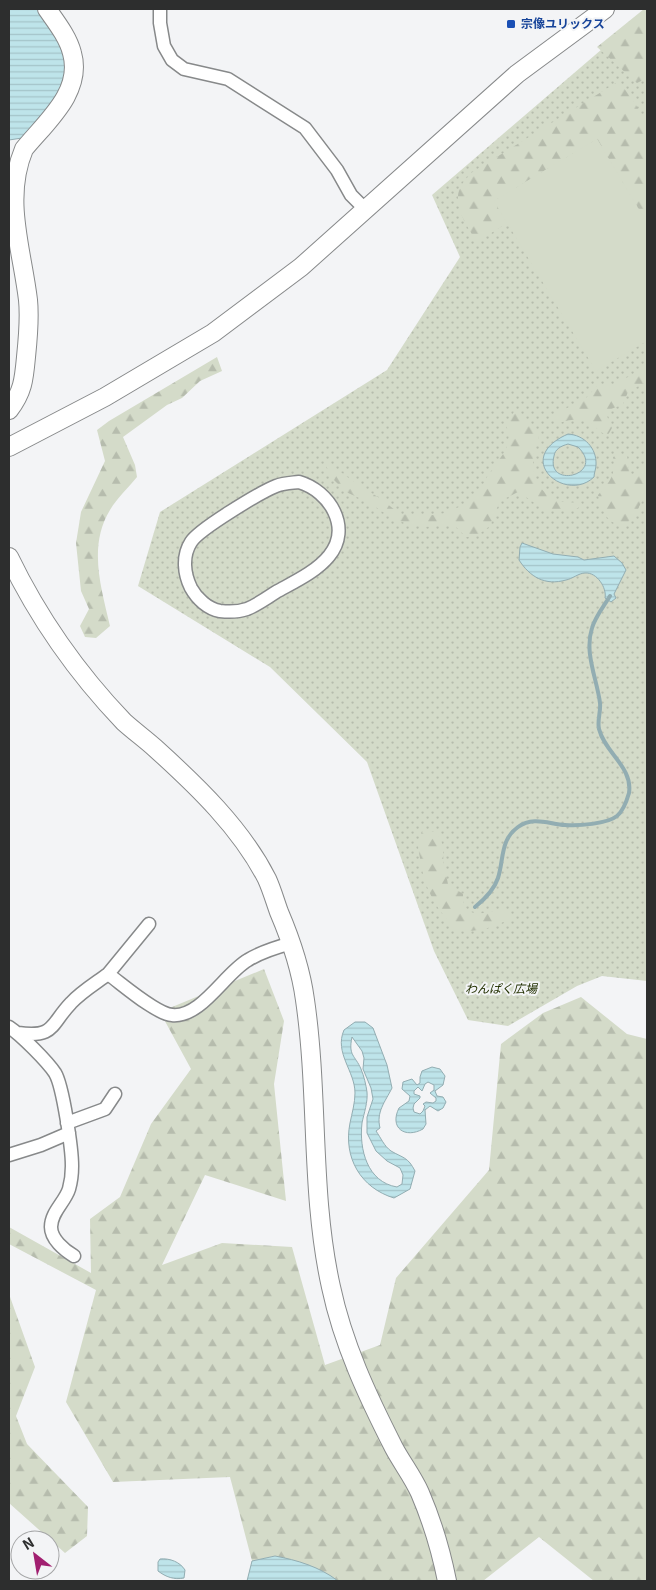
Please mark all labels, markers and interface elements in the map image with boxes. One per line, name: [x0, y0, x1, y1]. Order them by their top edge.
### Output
place label: 宗像ユリックス: [521, 14, 605, 31]
marker: 宗像ユリックス: [505, 18, 517, 30]
park label: わんぱく広場: [465, 979, 539, 996]
north arrow: [10, 1530, 60, 1580]
text: N: [18, 1532, 37, 1554]

